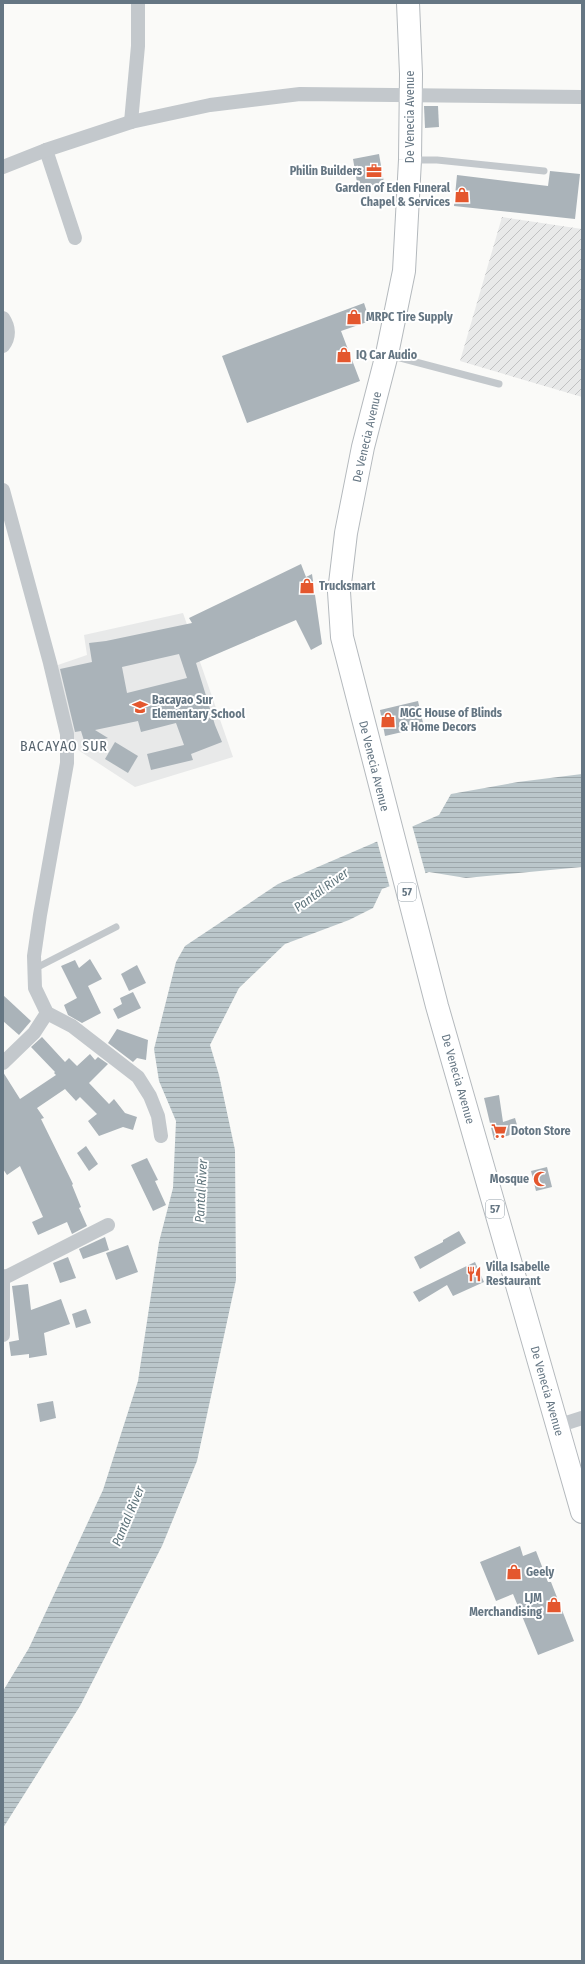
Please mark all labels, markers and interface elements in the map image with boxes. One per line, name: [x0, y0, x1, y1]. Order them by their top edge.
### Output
street label: De Venecia Avenue: [403, 71, 417, 163]
office icon: Philin Builders: [365, 162, 383, 180]
place label: Philin Builders: [290, 164, 363, 178]
place label: Garden of Eden Funeral Chapel & Services: [335, 181, 451, 209]
shop icon: Garden of Eden Funeral Chapel & Services: [453, 186, 471, 204]
shop icon: MRPC Tire Supply: [345, 308, 363, 326]
place label: MRPC Tire Supply: [366, 310, 453, 324]
shop icon: IQ Car Audio: [335, 346, 353, 364]
place label: IQ Car Audio: [356, 348, 418, 362]
street label: De Venecia Avenue: [350, 390, 384, 484]
shop icon: Trucksmart: [298, 577, 316, 595]
place label: Trucksmart: [319, 579, 376, 593]
place label: Bacayao Sur Elementary School: [152, 693, 246, 721]
school or university icon: Bacayao Sur Elementary School: [131, 698, 149, 716]
place label: MGC House of Blinds & Home Decors: [400, 706, 503, 734]
shop icon: MGC House of Blinds & Home Decors: [379, 711, 397, 729]
street label: De Venecia Avenue: [356, 719, 392, 813]
district label: BACAYAO SUR: [20, 738, 108, 755]
water label: Pantal River: [291, 865, 352, 915]
road number: 57: [398, 883, 416, 901]
street label: De Venecia Avenue: [439, 1033, 478, 1126]
supermarket icon: Doton Store: [490, 1122, 508, 1140]
place label: Doton Store: [511, 1124, 571, 1138]
water label: Pantal River: [192, 1158, 210, 1223]
mosque icon: Mosque: [532, 1170, 550, 1188]
place label: Mosque: [490, 1172, 529, 1186]
road number: 57: [486, 1200, 504, 1218]
place label: Villa Isabelle Restaurant: [485, 1260, 550, 1288]
restaurant icon: Villa Isabelle Restaurant: [465, 1265, 483, 1283]
street label: De Venecia Avenue: [528, 1345, 567, 1438]
water label: Pantal River: [109, 1483, 148, 1548]
shop icon: Geely: [505, 1563, 523, 1581]
place label: Geely: [526, 1565, 554, 1579]
place label: LJM Merchandising: [469, 1591, 542, 1619]
shop icon: LJM Merchandising: [545, 1596, 563, 1614]

